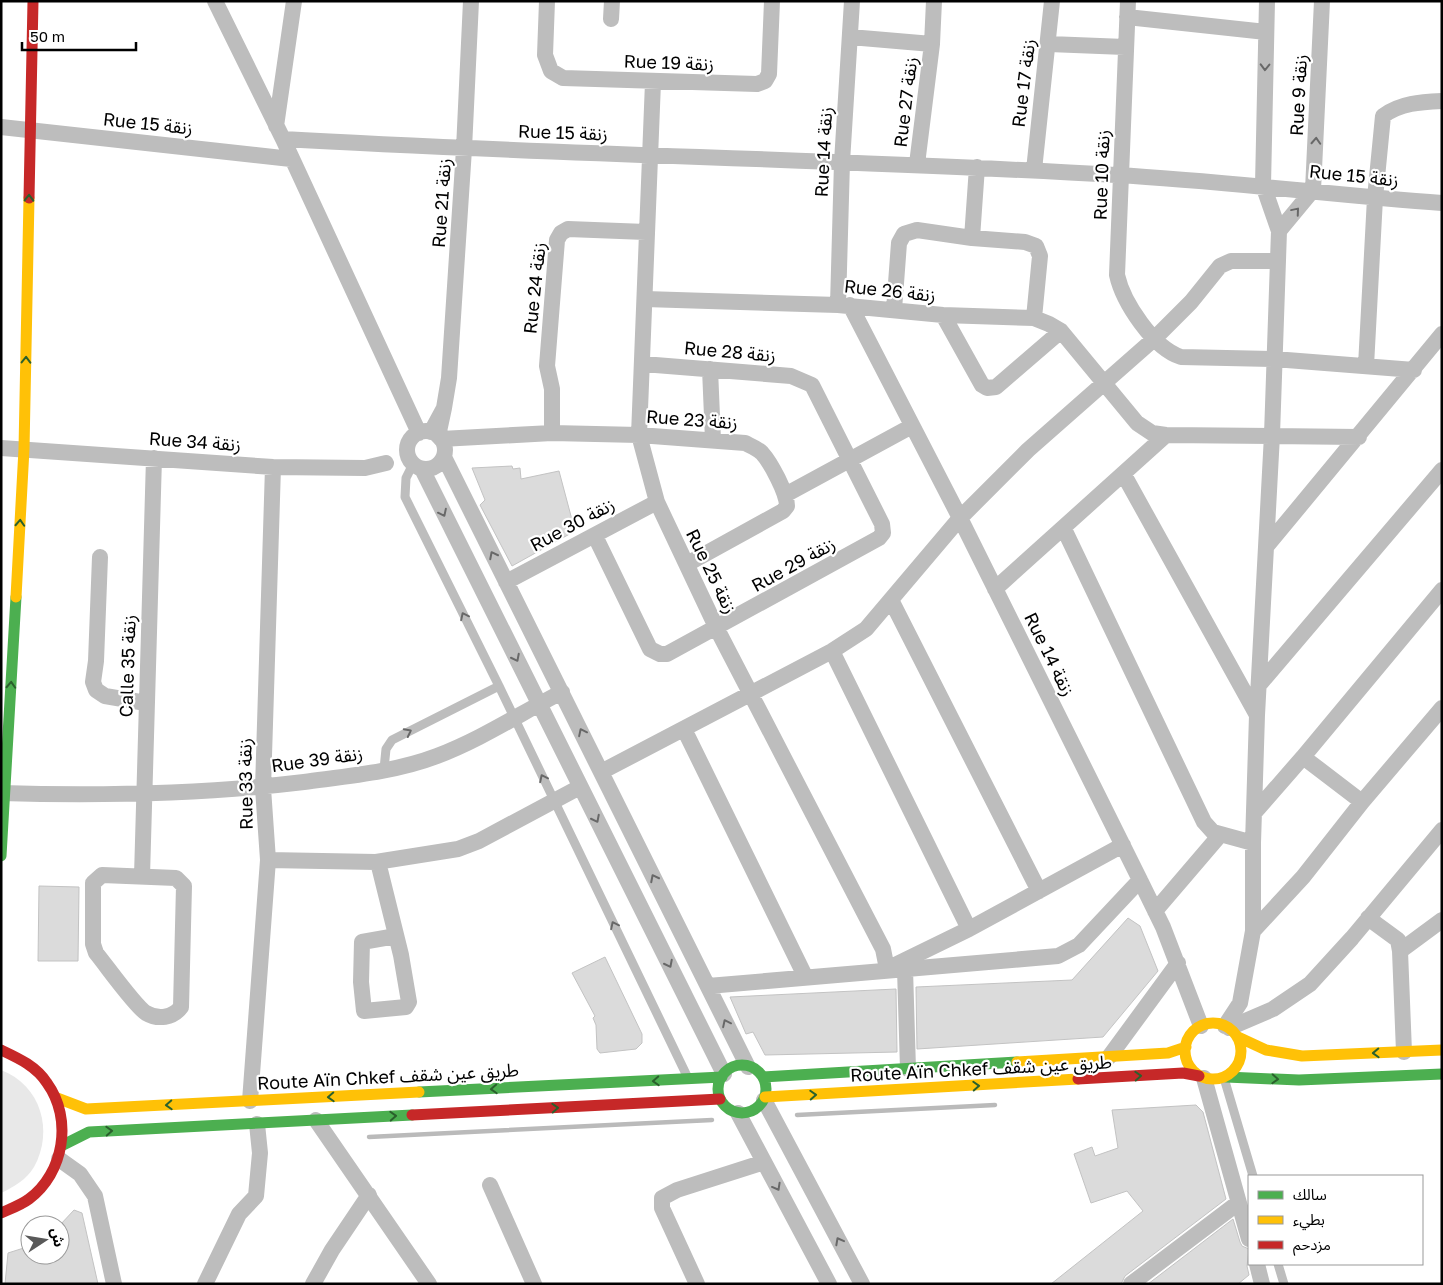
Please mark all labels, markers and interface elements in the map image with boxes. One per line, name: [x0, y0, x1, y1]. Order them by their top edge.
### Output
scale bar: [22, 20, 136, 52]
text: 50 m: [30, 27, 65, 45]
street label: Rue 17 زنقة: [1007, 37, 1040, 129]
street label: Rue 19 زنقة: [623, 49, 715, 76]
street label: Rue 9 زنقة: [1285, 54, 1312, 136]
street label: Rue 27 زنقة: [889, 56, 922, 149]
one-way arrow: [1260, 64, 1270, 72]
street label: Rue 14 زنقة: [810, 106, 837, 198]
street label: Rue 15 زنقة: [102, 107, 194, 140]
street label: Rue 15 زنقة: [518, 119, 608, 146]
street label: Rue 10 زنقة: [1088, 129, 1115, 221]
one-way arrow: [1310, 137, 1321, 145]
street label: Rue 21 زنقة: [427, 157, 456, 249]
street label: Rue 15 زنقة: [1308, 159, 1400, 192]
one-way arrow: [24, 194, 34, 202]
one-way arrow: [1291, 207, 1300, 216]
street label: Rue 24 زنقة: [518, 241, 551, 335]
street label: Rue 26 زنقة: [843, 274, 937, 307]
street label: Rue 28 زنقة: [683, 336, 777, 367]
one-way arrow: [21, 356, 31, 364]
street label: Rue 23 زنقة: [645, 405, 739, 434]
street label: Rue 34 زنقة: [148, 427, 242, 456]
street label: Rue 30 زنقة: [526, 493, 618, 556]
one-way arrow: [437, 507, 447, 516]
one-way arrow: [14, 519, 25, 527]
street label: Rue 25 زنقة: [681, 525, 742, 617]
street label: Rue 29 زنقة: [747, 532, 839, 597]
one-way arrow: [489, 552, 499, 561]
street label: Rue 14 زنقة: [1019, 609, 1080, 700]
one-way arrow: [460, 612, 470, 621]
street label: Calle 35 زنقة: [114, 614, 141, 718]
one-way arrow: [510, 653, 520, 662]
one-way arrow: [5, 681, 16, 689]
one-way arrow: [403, 728, 412, 738]
one-way arrow: [577, 728, 588, 737]
street label: Rue 33 زنقة: [233, 738, 258, 830]
street label: Rue 39 زنقة: [270, 742, 364, 777]
one-way arrow: [539, 775, 549, 784]
one-way arrow: [590, 814, 600, 823]
one-way arrow: [650, 874, 660, 883]
one-way arrow: [609, 921, 620, 930]
one-way arrow: [663, 959, 673, 968]
one-way arrow: [722, 1019, 733, 1028]
one-way arrow: [1371, 1048, 1379, 1058]
street label: Route Aïn Chkef طريق عين شقف: [850, 1050, 1113, 1087]
street label: Route Aïn Chkef طريق عين شقف: [257, 1058, 520, 1095]
one-way arrow: [1134, 1071, 1142, 1082]
one-way arrow: [1271, 1074, 1279, 1085]
one-way arrow: [652, 1075, 660, 1086]
one-way arrow: [972, 1080, 980, 1091]
one-way arrow: [489, 1083, 497, 1094]
one-way arrow: [810, 1090, 818, 1101]
one-way arrow: [327, 1091, 335, 1102]
one-way arrow: [165, 1099, 173, 1110]
one-way arrow: [552, 1102, 560, 1113]
one-way arrow: [389, 1111, 397, 1122]
one-way arrow: [105, 1126, 113, 1137]
legend: [1248, 1175, 1423, 1265]
one-way arrow: [771, 1182, 781, 1191]
text: سالك: [1293, 1185, 1327, 1203]
text: بطيء: [1293, 1210, 1325, 1231]
north arrow: [20, 1215, 70, 1265]
text: ش: [48, 1226, 69, 1248]
text: مزدحم: [1293, 1235, 1331, 1256]
one-way arrow: [835, 1237, 845, 1246]

